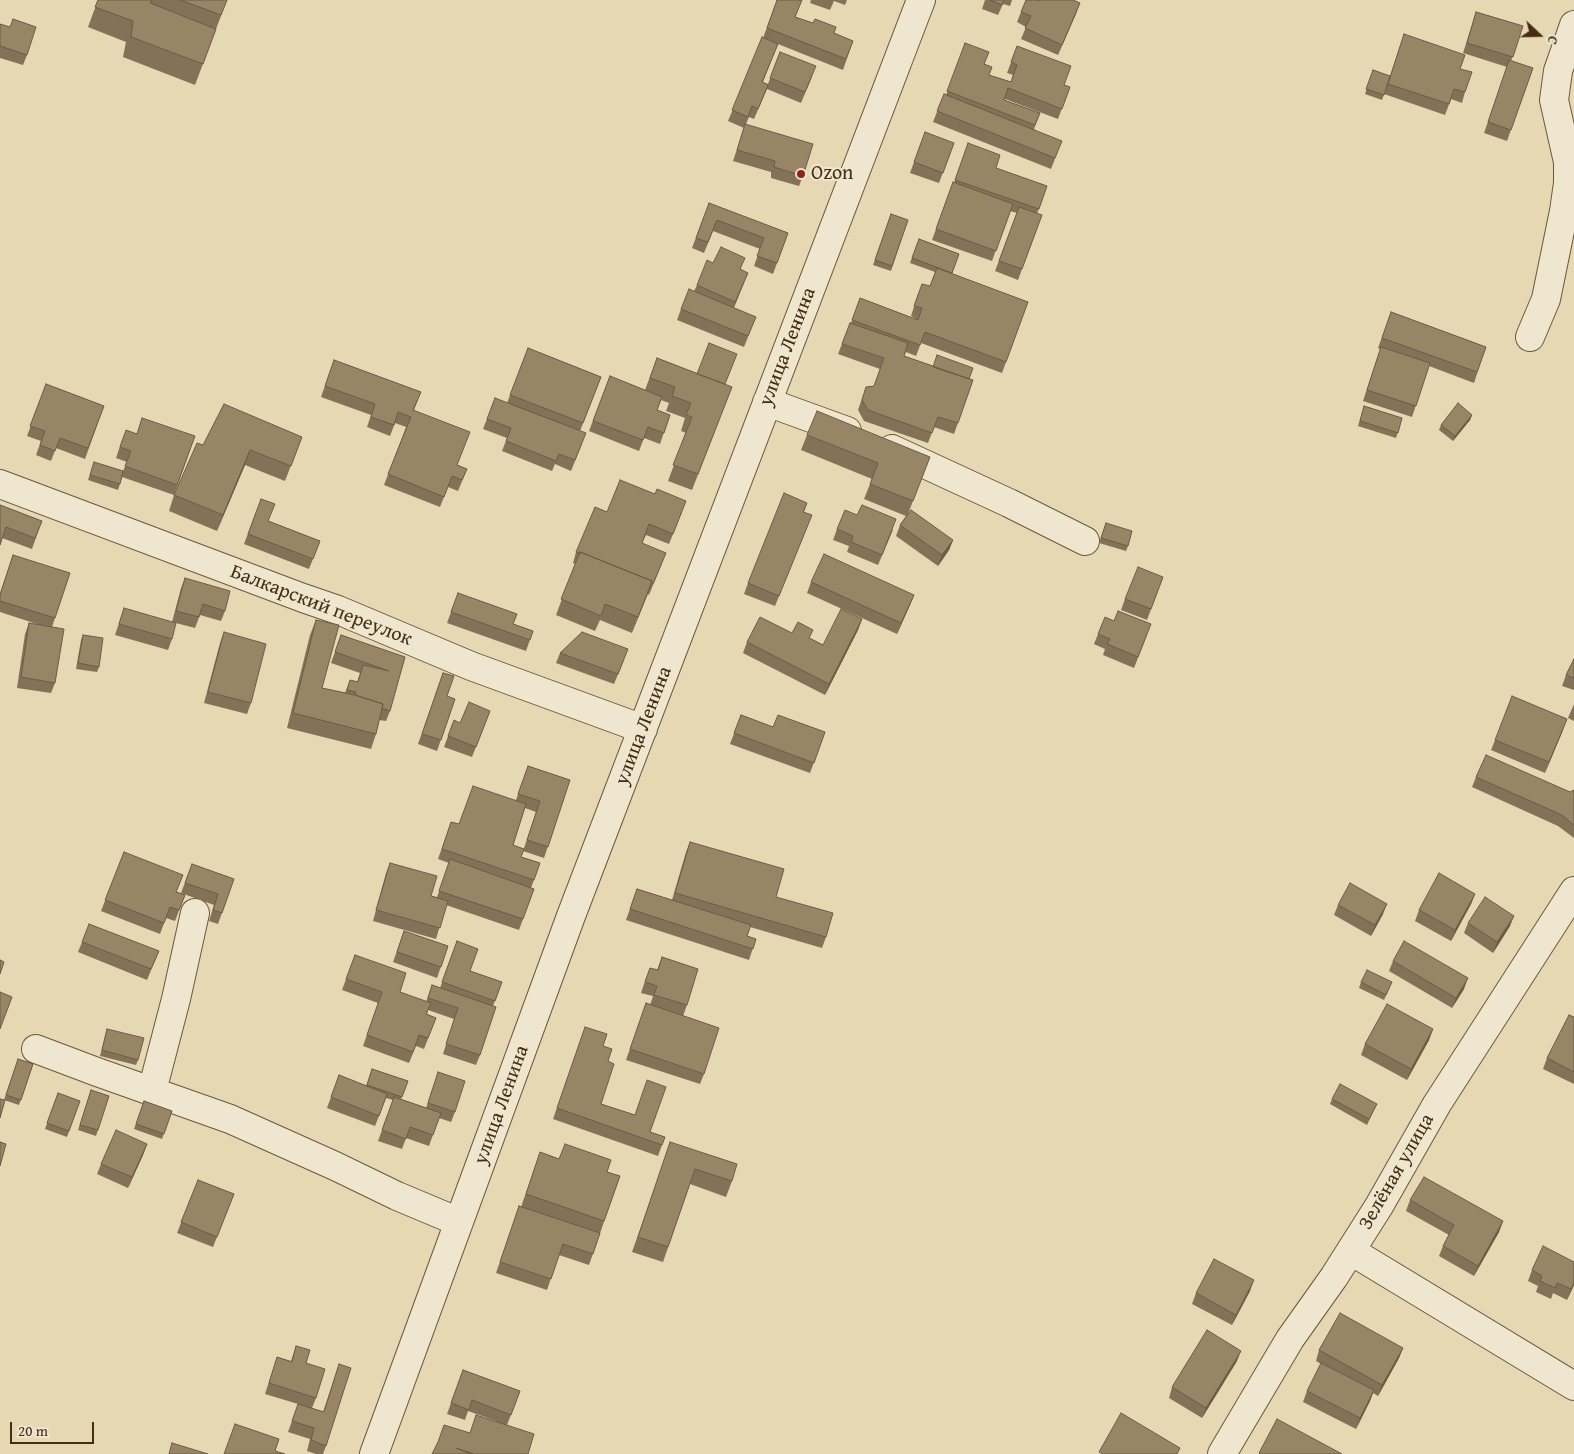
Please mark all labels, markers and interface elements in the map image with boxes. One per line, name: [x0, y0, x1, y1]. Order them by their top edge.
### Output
north arrow: [1514, 10, 1564, 60]
text: С: [1542, 33, 1564, 48]
place label: Ozon: [811, 162, 853, 186]
marker: Ozon: [795, 168, 807, 180]
street label: улица Ленина: [754, 284, 822, 410]
street label: Балкарский переулок: [227, 560, 415, 652]
street label: улица Ленина: [610, 663, 678, 789]
street label: улица Ленина: [469, 1042, 535, 1168]
street label: Зелёная улица: [1354, 1110, 1440, 1234]
scale bar: [12, 1412, 96, 1444]
text: 20 m: [18, 1420, 48, 1441]

